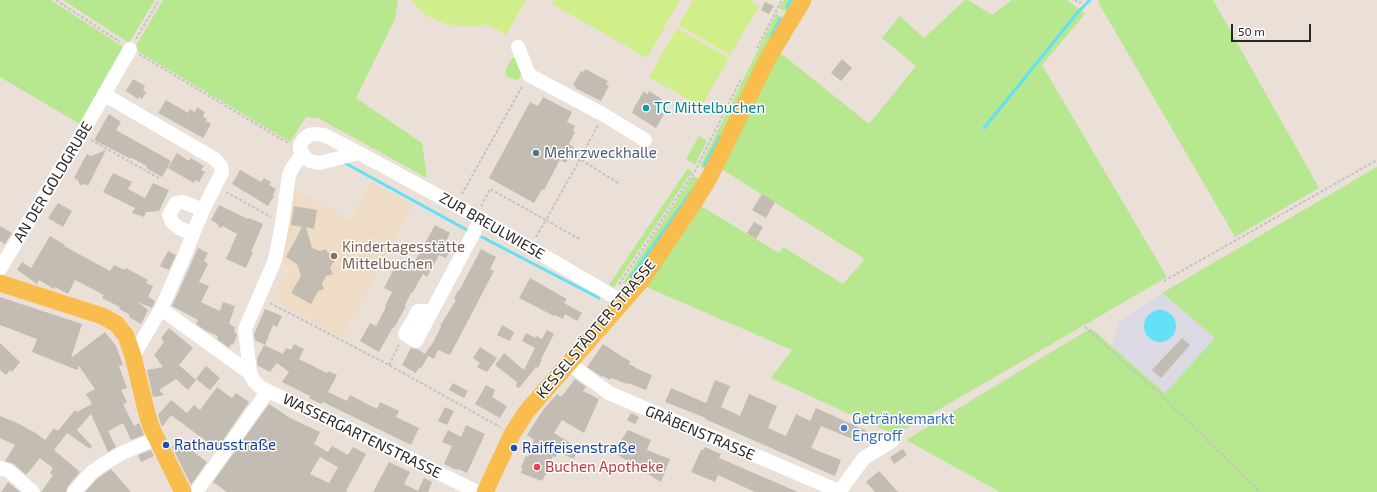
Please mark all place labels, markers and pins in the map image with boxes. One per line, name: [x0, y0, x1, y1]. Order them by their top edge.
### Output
place label: TC Mittelbuchen: [654, 99, 765, 117]
marker: TC Mittelbuchen: [641, 103, 651, 113]
place label: Mehrzweckhalle: [544, 144, 657, 162]
marker: Mehrzweckhalle: [531, 148, 541, 158]
place label: Kindertagesstätte Mittelbuchen: [342, 238, 465, 273]
marker: Kindertagesstätte Mittelbuchen: [329, 251, 339, 261]
place label: Getränkemarkt Engroff: [852, 410, 954, 445]
marker: Getränkemarkt Engroff: [839, 423, 849, 433]
place label: Rathausstraße: [174, 436, 276, 454]
place label: Raiffeisenstraße: [522, 439, 636, 457]
marker: Rathausstraße: [161, 440, 171, 450]
marker: Raiffeisenstraße: [509, 443, 519, 453]
place label: Buchen Apotheke: [545, 458, 663, 476]
marker: Buchen Apotheke: [532, 462, 542, 472]

